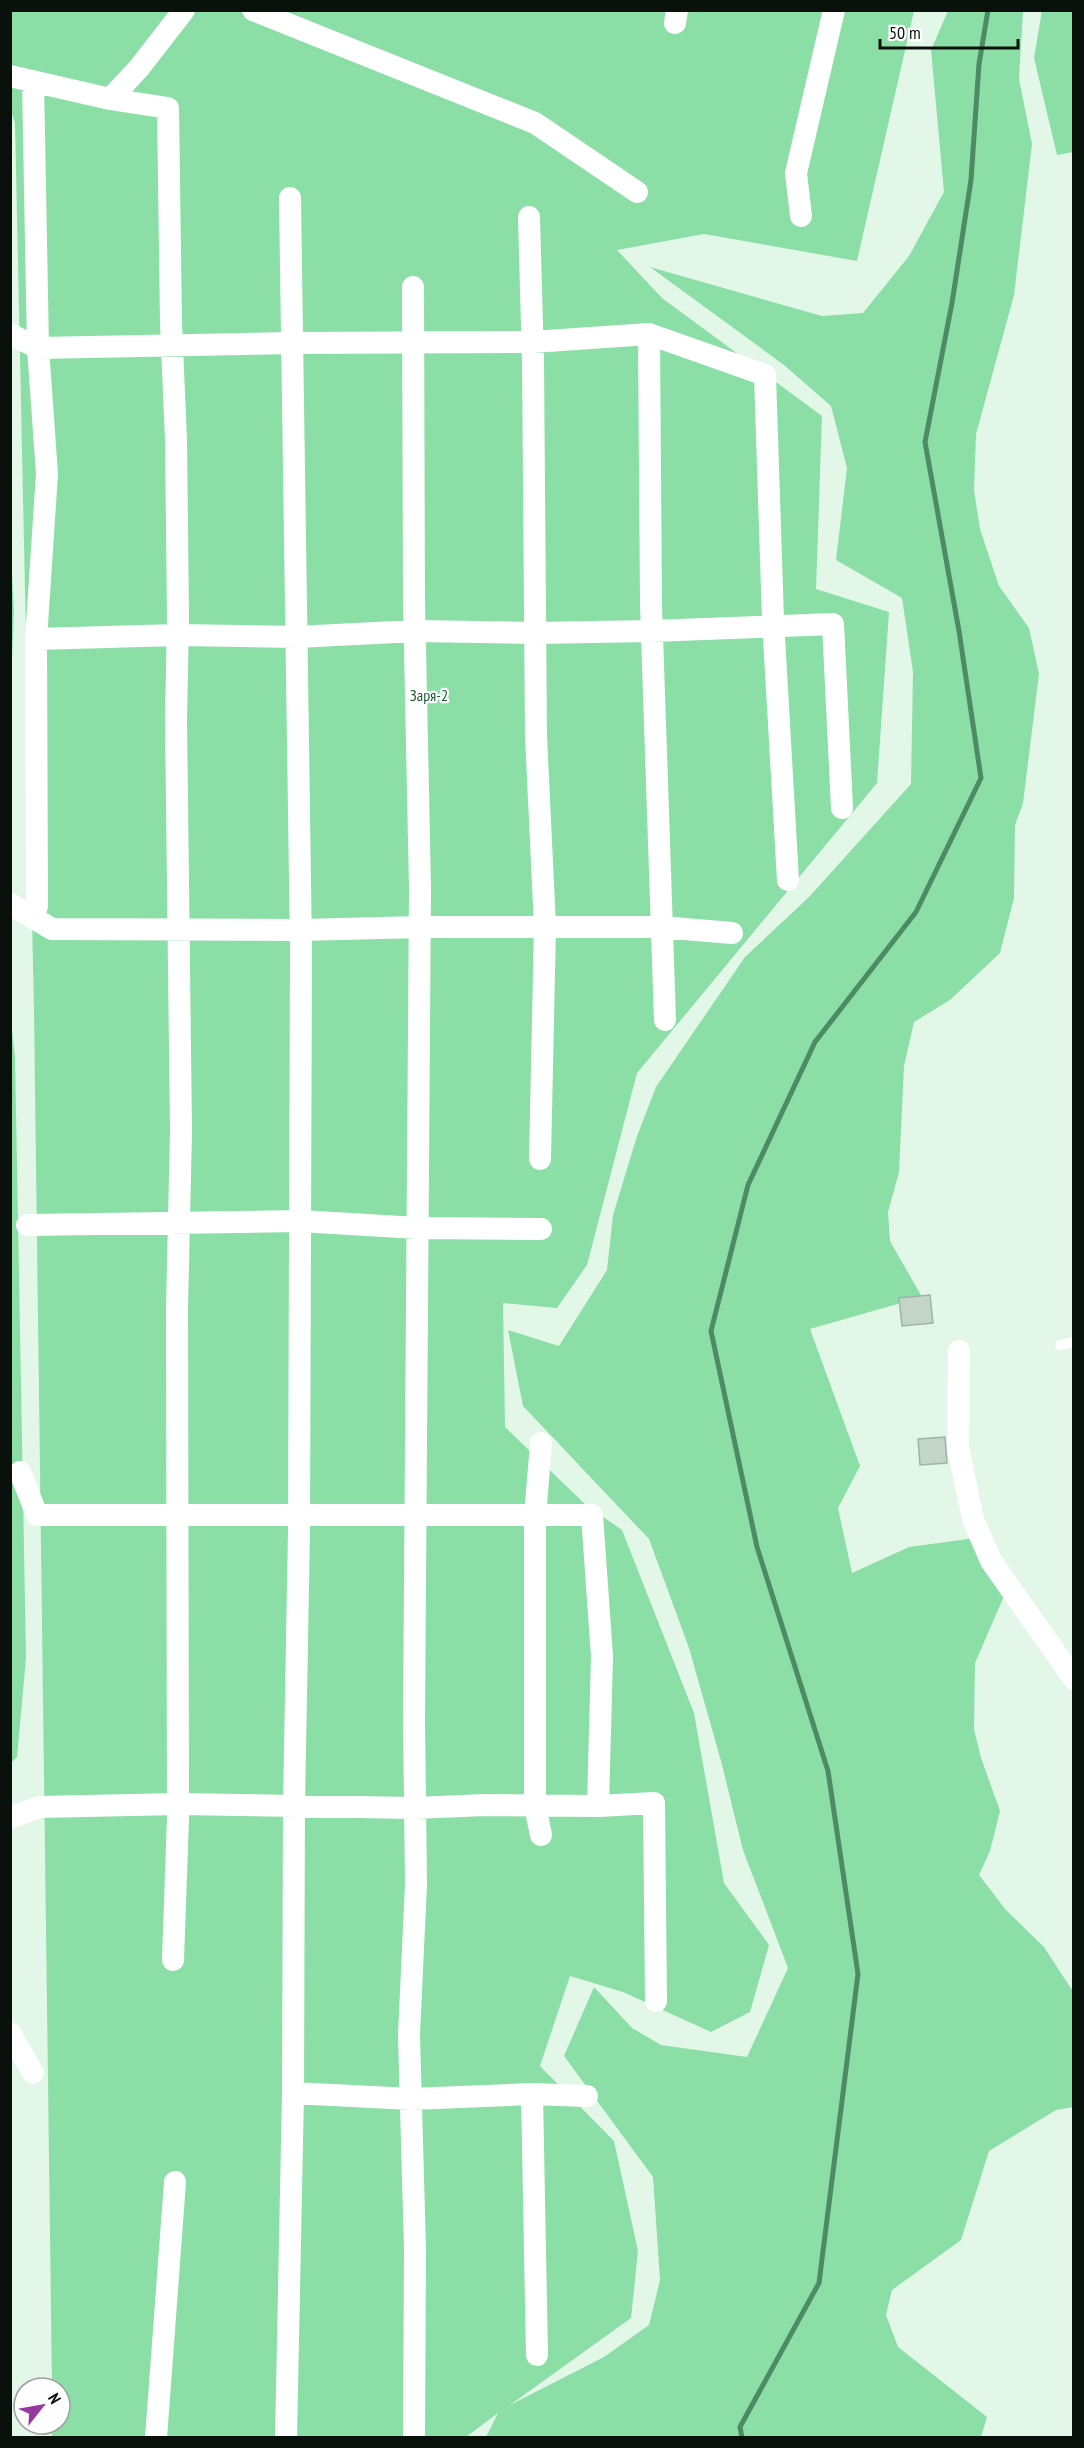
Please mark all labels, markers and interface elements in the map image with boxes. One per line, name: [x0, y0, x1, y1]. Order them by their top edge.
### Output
scale bar: [880, 12, 1018, 50]
text: 50 m: [889, 21, 921, 44]
park label: Заря-2: [410, 685, 448, 705]
north arrow: [12, 2376, 72, 2436]
text: N: [44, 2389, 66, 2407]

